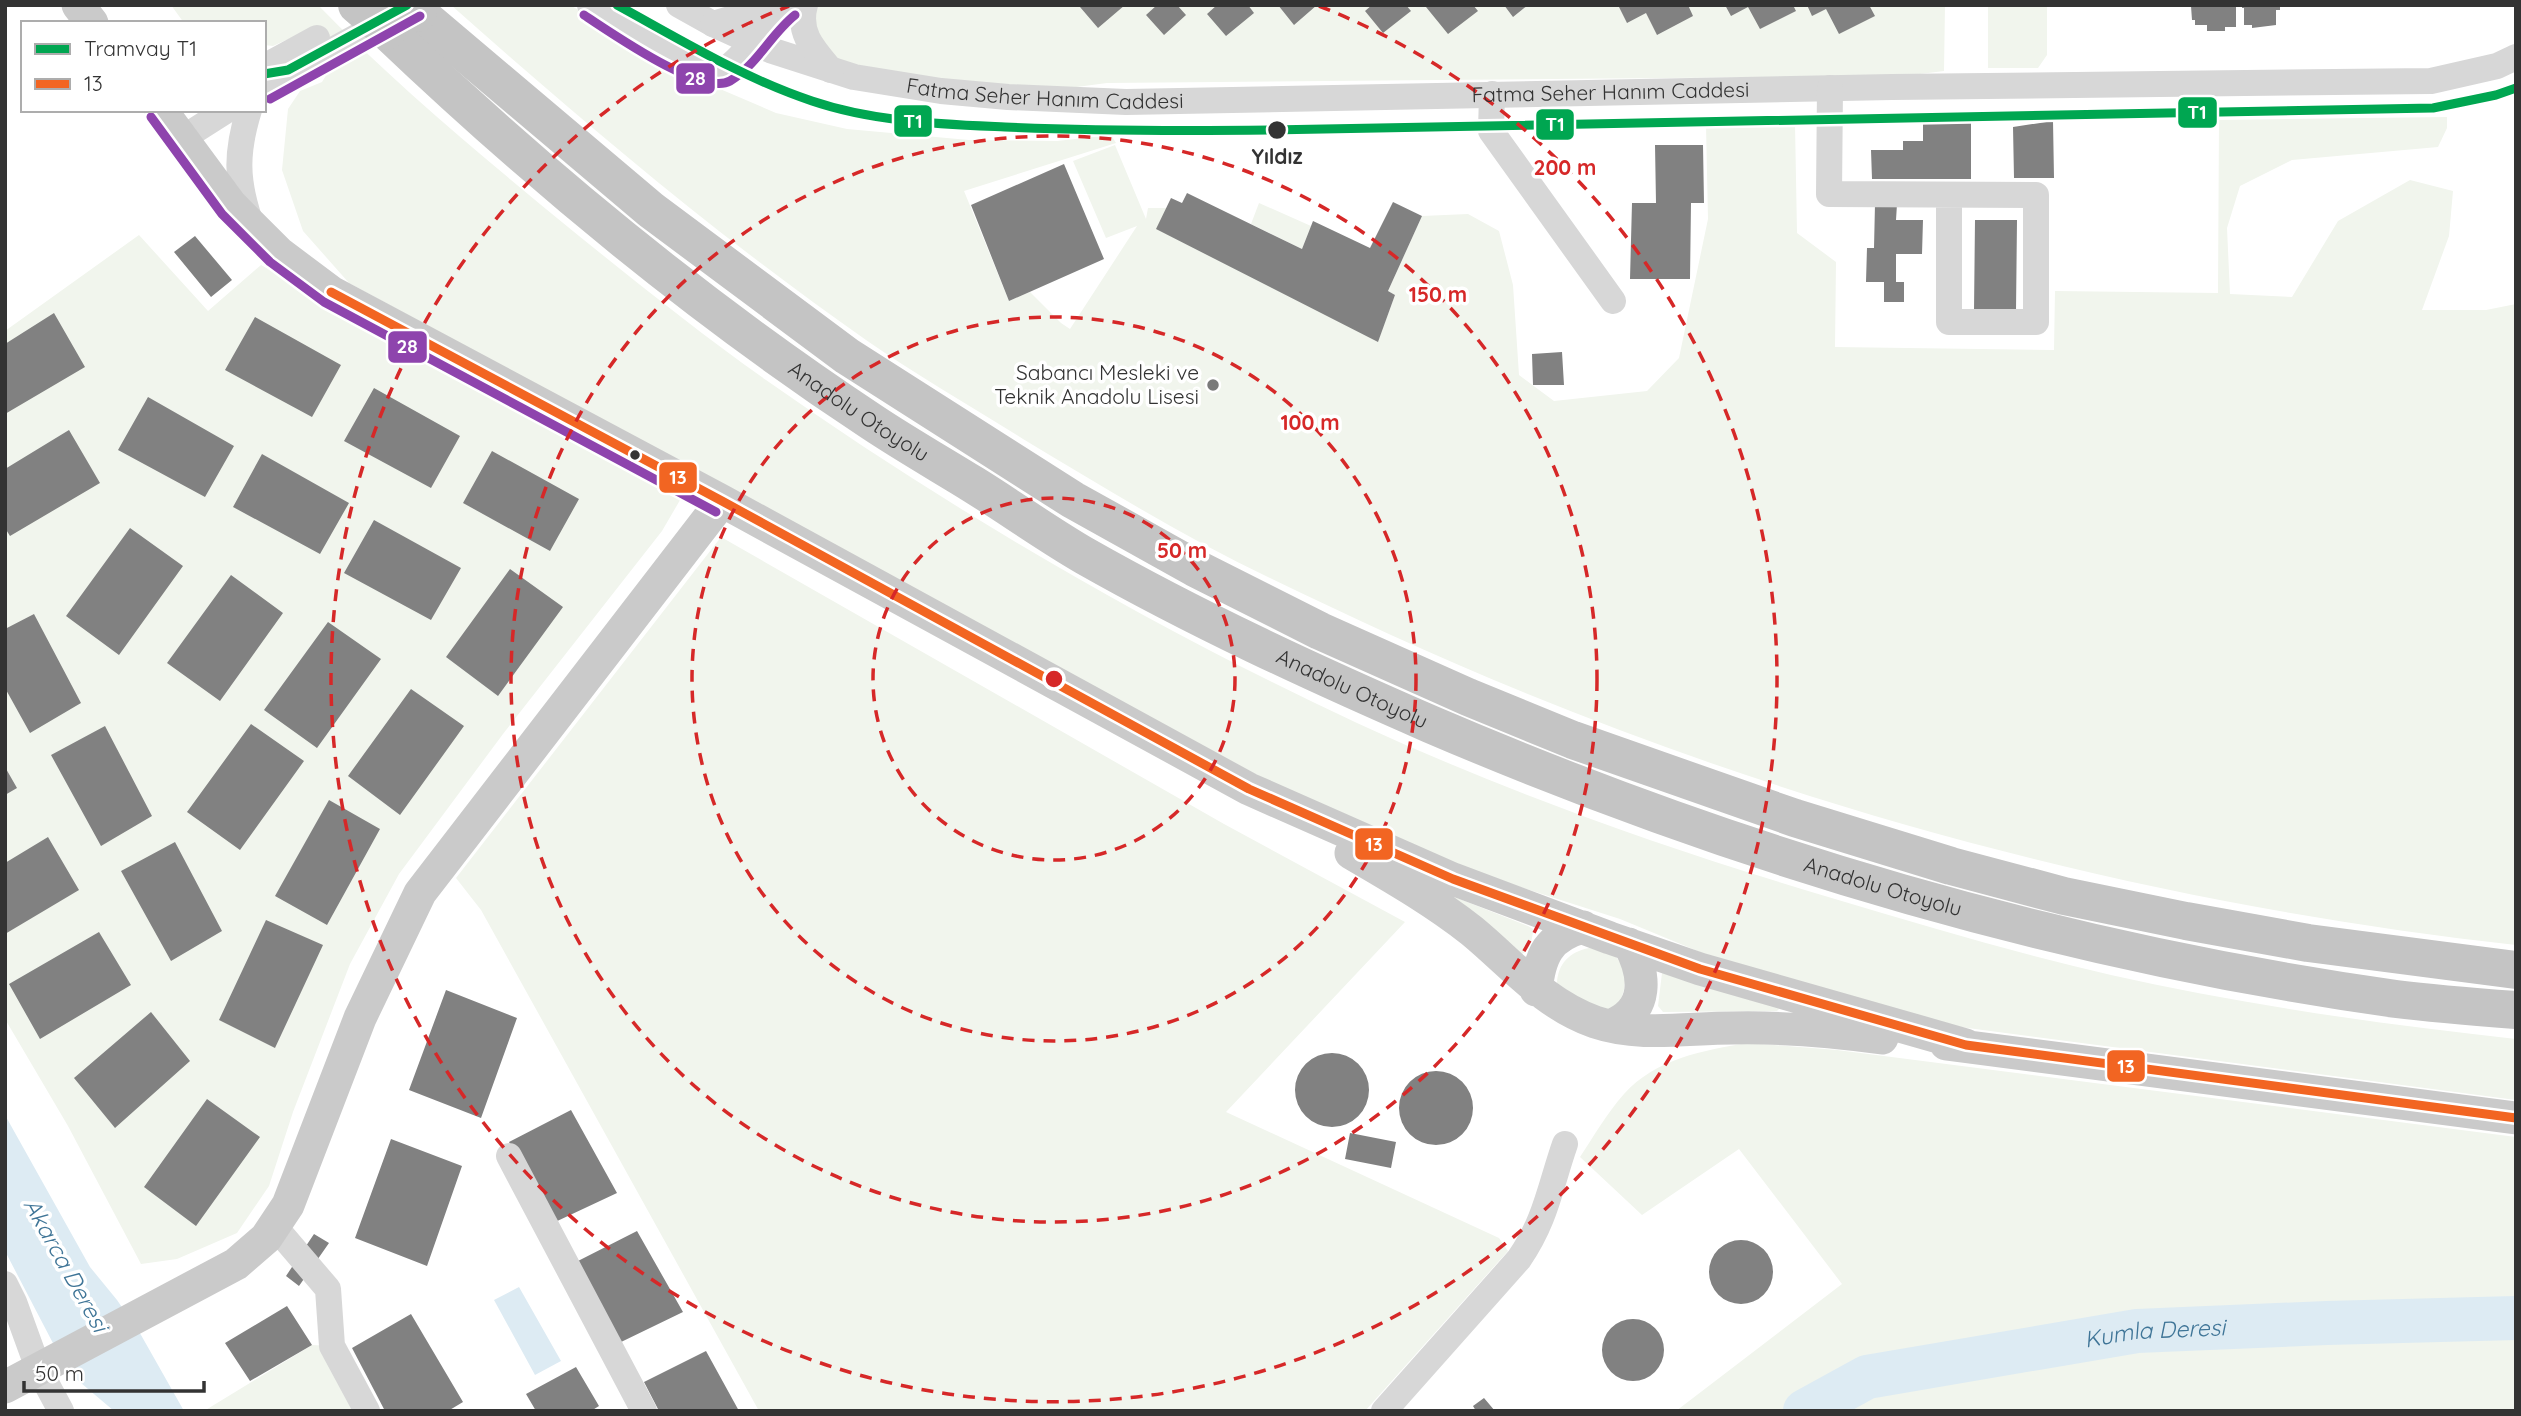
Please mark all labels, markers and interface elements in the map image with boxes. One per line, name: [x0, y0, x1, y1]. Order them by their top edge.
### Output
legend: [21, 21, 266, 112]
text: Tramvay T1: [84, 35, 197, 61]
line badge: 28: [675, 62, 716, 95]
text: 28: [684, 66, 706, 90]
text: 13: [84, 70, 103, 96]
street label: Fatma Seher Hanım Caddesi: [905, 72, 1184, 114]
street label: Fatma Seher Hanım Caddesi: [1471, 76, 1750, 107]
line badge: T1: [2177, 96, 2218, 129]
text: T1: [2187, 100, 2207, 124]
line badge: T1: [893, 104, 933, 138]
line badge: T1: [1535, 108, 1575, 141]
text: T1: [903, 109, 923, 133]
text: T1: [1545, 112, 1565, 136]
marker: Yıldız: [1266, 119, 1288, 141]
place label: Yıldız: [1251, 143, 1303, 169]
text: 200 m: [1534, 154, 1596, 180]
text: 150 m: [1409, 281, 1467, 307]
line badge: 28: [387, 330, 428, 364]
text: 28: [396, 334, 418, 358]
street label: Anadolu Otoyolu: [784, 355, 934, 467]
place label: Sabancı Mesleki ve Teknik Anadolu Lisesi: [994, 359, 1199, 409]
marker: Sabancı Mesleki ve Teknik Anadolu Lisesi: [1205, 377, 1221, 393]
text: 100 m: [1280, 409, 1340, 435]
unlabelled marker: [628, 448, 642, 462]
line badge: 13: [658, 461, 698, 494]
text: 13: [669, 465, 687, 489]
text: 50 m: [1157, 537, 1207, 563]
street label: Anadolu Otoyolu: [1273, 643, 1432, 734]
centre of rings: [1042, 667, 1066, 691]
line badge: 13: [1354, 827, 1394, 861]
text: 13: [1365, 832, 1383, 856]
street label: Anadolu Otoyolu: [1801, 850, 1965, 921]
line badge: 13: [2106, 1049, 2146, 1083]
text: 13: [2117, 1054, 2135, 1078]
water label: Akarca Deresi: [18, 1193, 117, 1339]
water label: Kumla Deresi: [2082, 1312, 2229, 1354]
scale bar: [24, 1350, 205, 1394]
text: 50 m: [35, 1360, 84, 1386]

